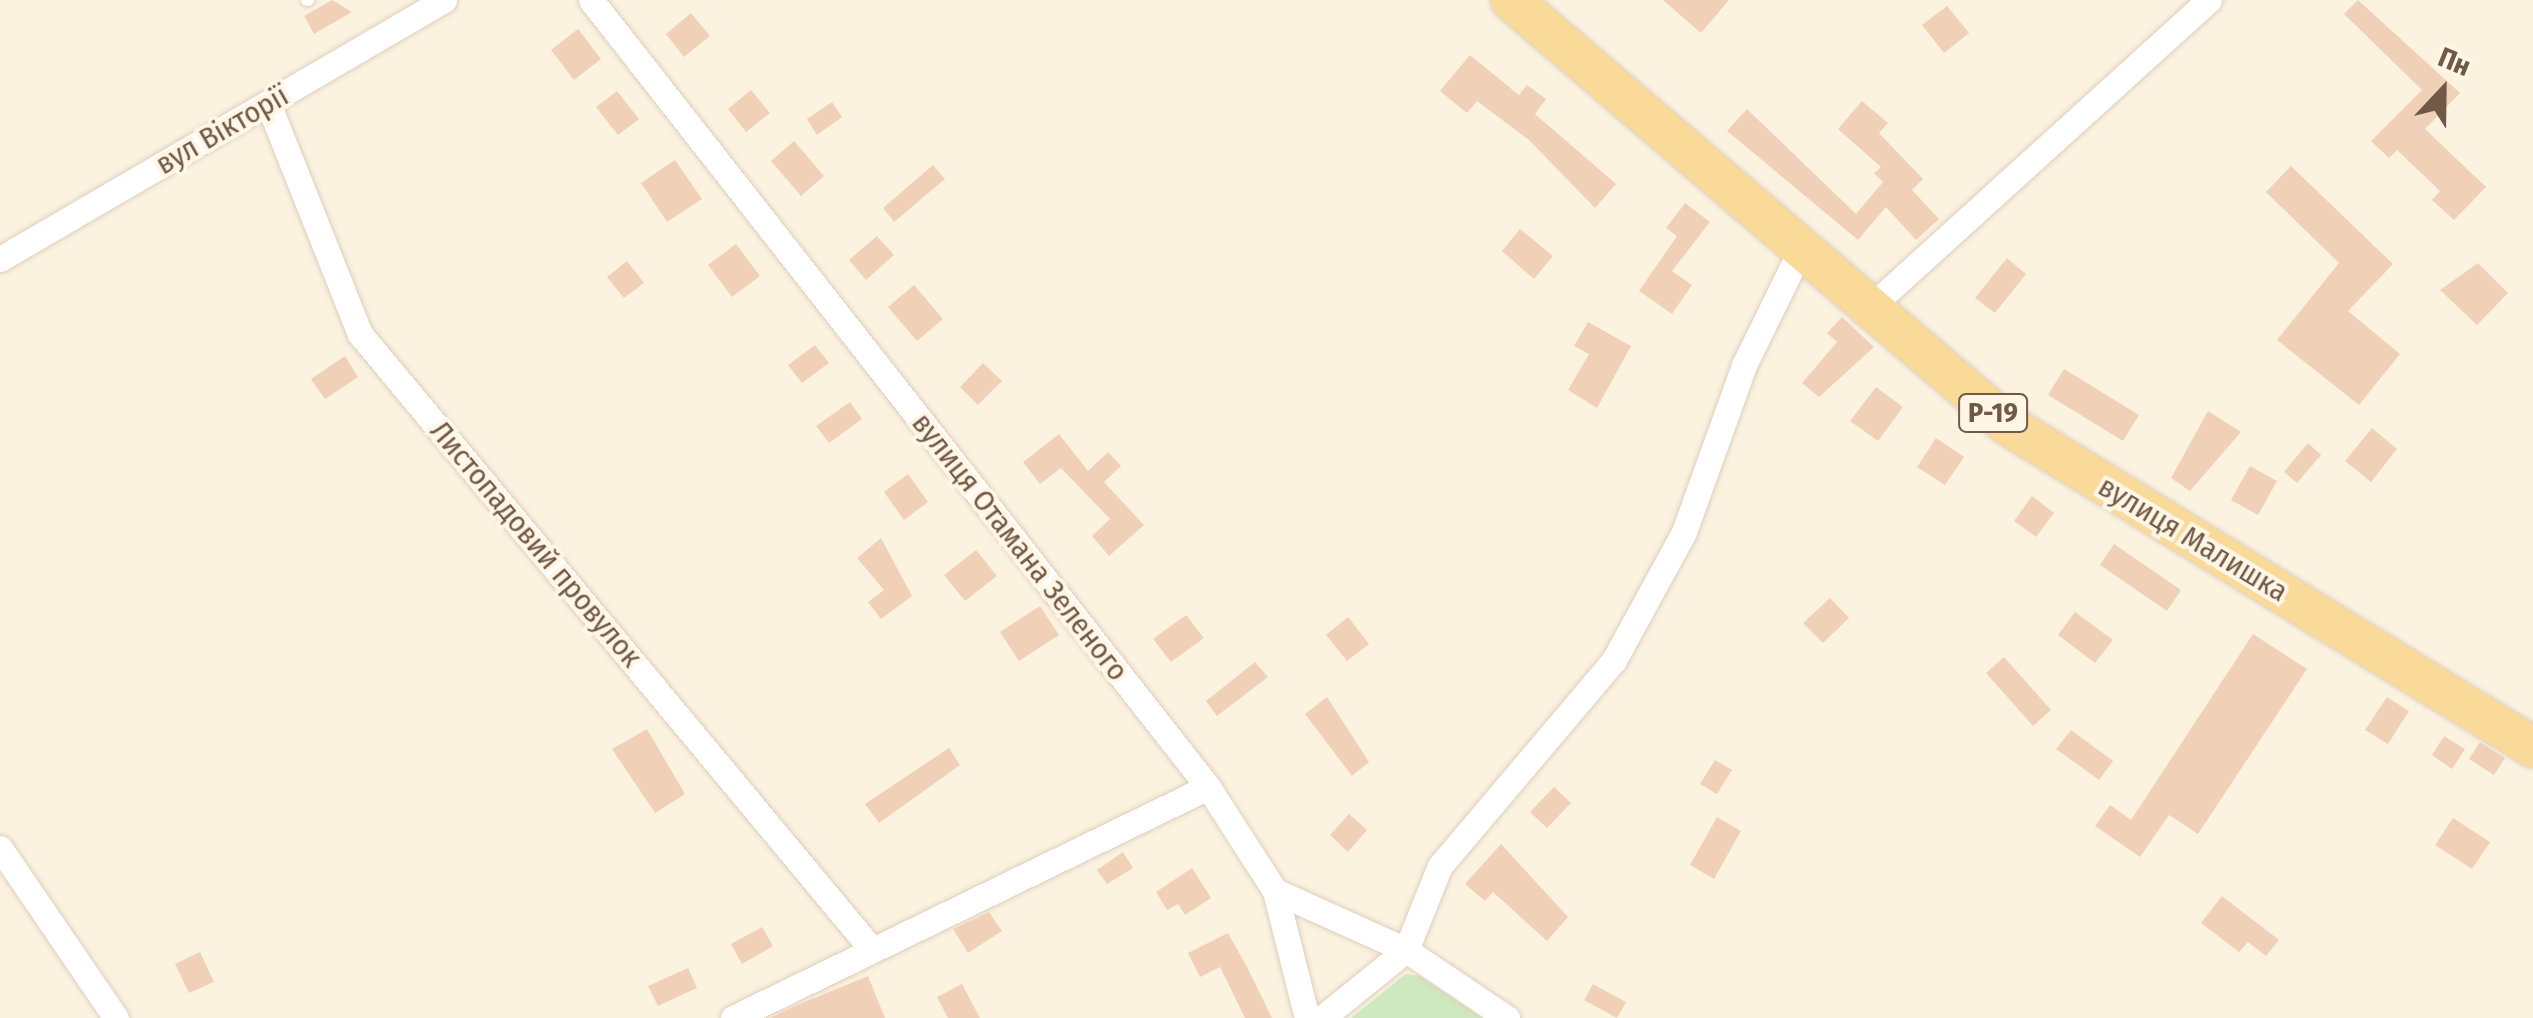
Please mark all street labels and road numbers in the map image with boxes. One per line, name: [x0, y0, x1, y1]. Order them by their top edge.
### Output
street label: вул Вікторії: [149, 78, 295, 182]
road number: Р-19: [1958, 390, 2028, 436]
street label: вулиця Отамана Зеленого: [904, 406, 1136, 688]
street label: Листопадовий провулок: [423, 414, 649, 674]
street label: вулиця Малишка: [2092, 468, 2294, 610]

